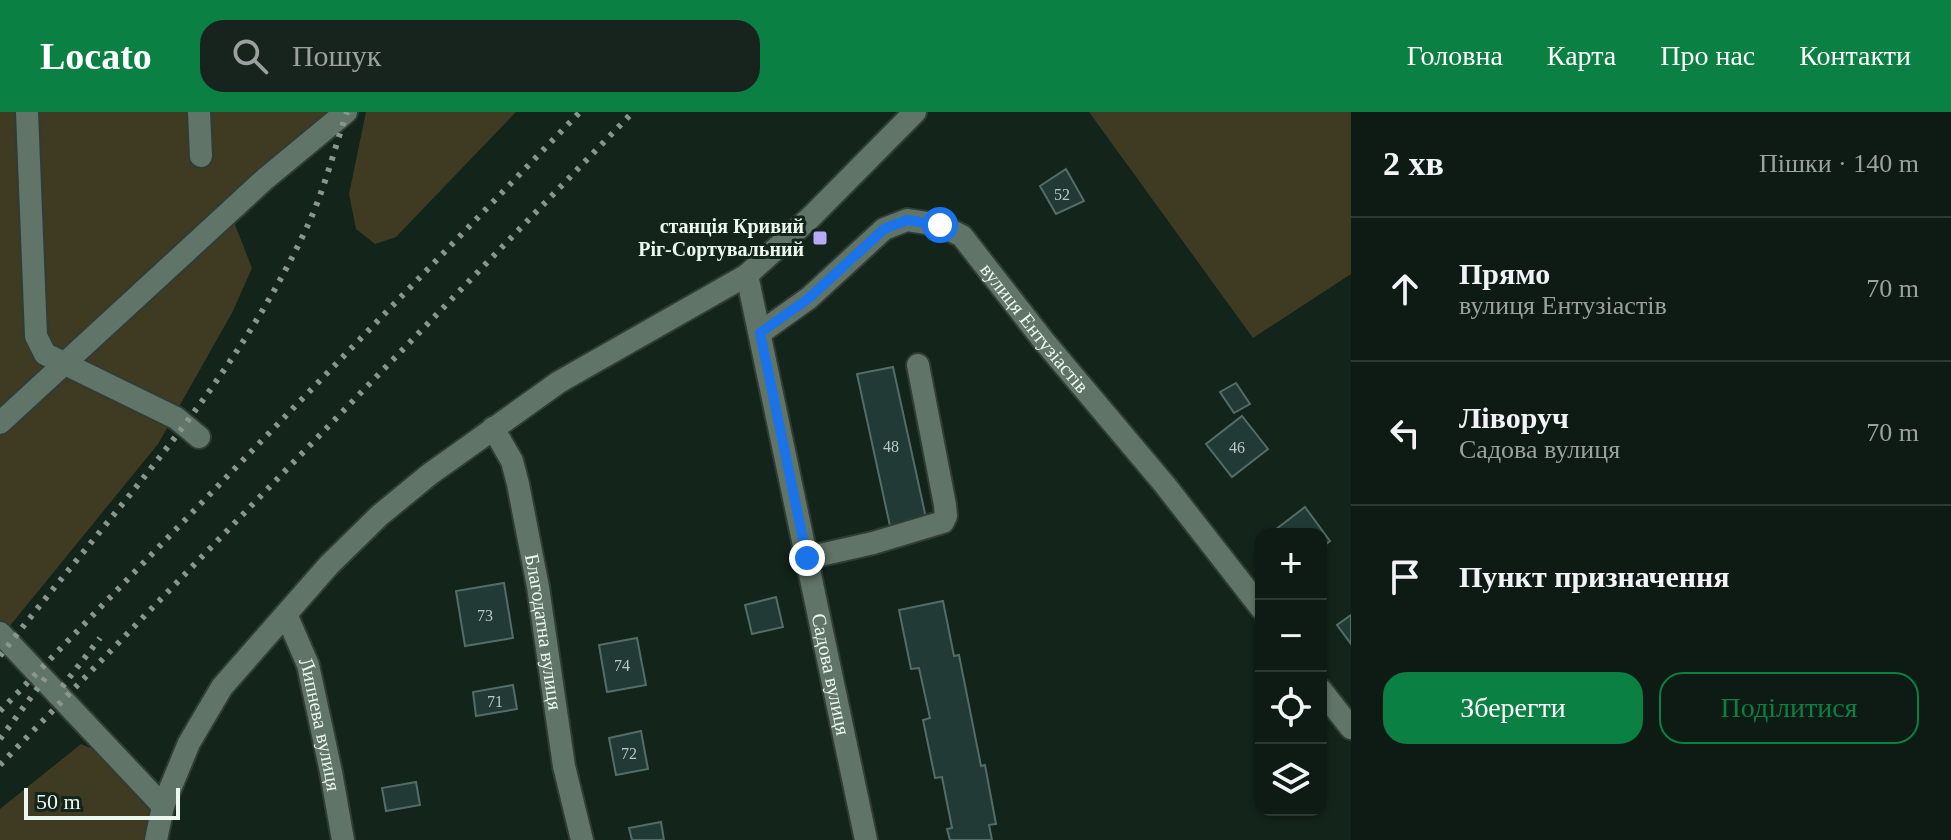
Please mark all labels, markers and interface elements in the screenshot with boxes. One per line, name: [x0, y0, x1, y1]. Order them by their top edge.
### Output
search box: [200, 20, 760, 92]
icon: search: [228, 34, 272, 78]
text: Locato: [40, 35, 152, 77]
text: Пошук: [292, 39, 381, 72]
text: Головна: [1407, 40, 1503, 71]
text: Карта: [1547, 40, 1616, 71]
text: Про нас: [1660, 40, 1755, 71]
text: Контакти: [1799, 40, 1911, 71]
text: 2 хв: [1383, 145, 1444, 182]
text: Пішки · 140 m: [1759, 149, 1919, 178]
house number: 52: [1054, 186, 1070, 203]
route start: [922, 207, 958, 243]
place label: станція Кривий Ріг-Сортувальний: [638, 215, 804, 261]
marker: станція Кривий Ріг-Сортувальний: [811, 229, 829, 247]
text: Прямо: [1459, 257, 1550, 290]
street label: вулиця Ентузіастів: [976, 259, 1093, 397]
icon: ahead: [1383, 267, 1427, 311]
text: 70 m: [1866, 274, 1919, 303]
text: вулиця Ентузіастів: [1459, 291, 1667, 320]
text: Ліворуч: [1459, 401, 1569, 434]
icon: left: [1383, 411, 1427, 455]
text: 70 m: [1866, 418, 1919, 447]
text: Садова вулиця: [1459, 435, 1620, 464]
house number: 48: [883, 438, 899, 455]
house number: 46: [1229, 439, 1245, 456]
map controls: [1255, 528, 1327, 816]
button: +: [1255, 528, 1327, 600]
route end: [789, 540, 825, 576]
street label: Благодатна вулиця: [521, 552, 567, 711]
icon: arrive: [1383, 555, 1427, 599]
text: Пункт призначення: [1459, 560, 1730, 593]
button: −: [1255, 600, 1327, 672]
house number: 73: [477, 607, 493, 624]
street label: Садова вулиця: [808, 611, 855, 737]
street label: Липнева вулиця: [295, 654, 345, 793]
house number: 74: [614, 657, 630, 674]
button: locate: [1255, 672, 1327, 744]
button: Зберегти: [1383, 672, 1643, 744]
button: Поділитися: [1659, 672, 1919, 744]
house number: 71: [487, 693, 503, 710]
button: layers: [1255, 744, 1327, 816]
house number: 72: [621, 745, 637, 762]
scale bar: [24, 784, 180, 820]
text: 50 m: [36, 789, 81, 814]

